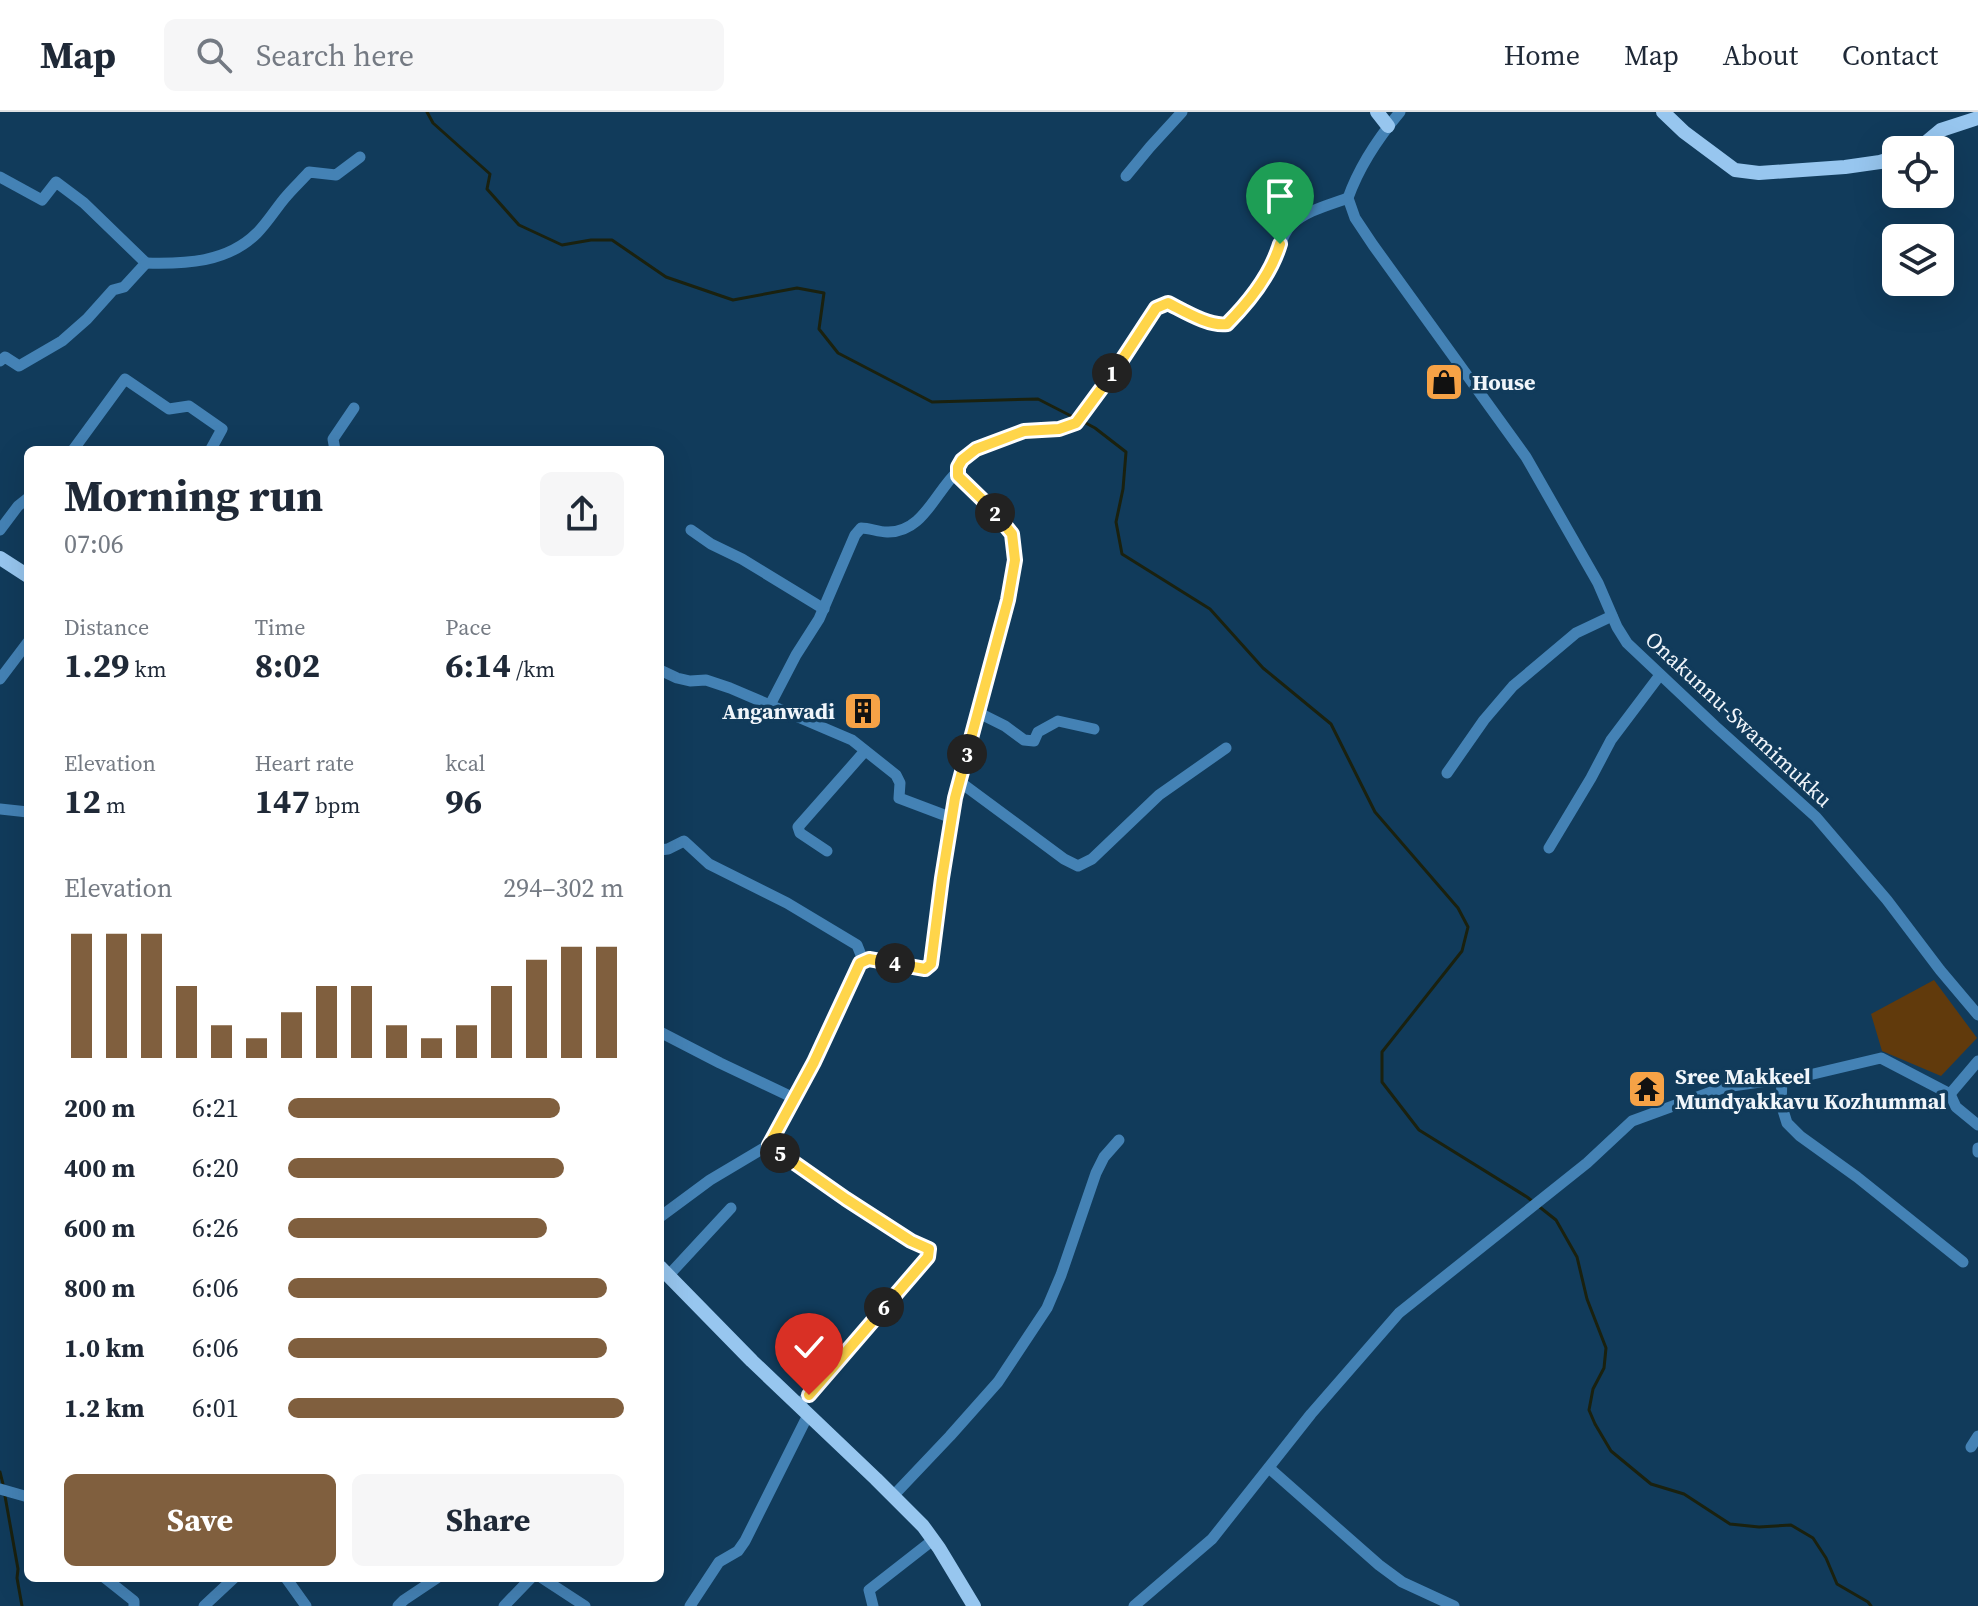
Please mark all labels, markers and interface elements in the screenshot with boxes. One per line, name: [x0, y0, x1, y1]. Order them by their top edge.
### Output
search box: [164, 19, 724, 91]
text: Map: [40, 29, 116, 81]
icon: search: [192, 33, 236, 77]
text: Search here: [256, 35, 414, 76]
text: Home: [1504, 36, 1580, 74]
text: Map: [1624, 36, 1679, 74]
text: About: [1723, 36, 1798, 74]
text: Contact: [1842, 36, 1938, 74]
map controls: [1882, 136, 1954, 296]
button: locate: [1882, 136, 1954, 208]
pin: [1246, 162, 1314, 244]
icon: arrive: [1258, 174, 1302, 218]
button: layers: [1882, 224, 1954, 296]
pin: 1: [1092, 353, 1132, 393]
text: 1: [1106, 358, 1118, 388]
shop icon: House: [1423, 361, 1465, 403]
place label: House: [1472, 367, 1536, 397]
text: Morning run: [64, 465, 323, 526]
button: share: [540, 472, 624, 556]
pin: 2: [975, 493, 1015, 533]
text: 2: [989, 498, 1001, 528]
text: 07:06: [64, 526, 124, 562]
text: Distance: [64, 612, 149, 642]
text: Time: [255, 612, 306, 642]
text: Pace: [445, 612, 491, 642]
street label: Onakunnu-Swamimukku: [1639, 624, 1839, 814]
text: 1.29: [64, 642, 129, 688]
text: 8:02: [255, 642, 320, 688]
text: 6:14: [445, 642, 511, 688]
text: km: [129, 654, 166, 684]
text: /km: [511, 654, 555, 684]
building icon: Anganwadi: [842, 690, 884, 732]
place label: Anganwadi: [722, 696, 835, 726]
pin: 3: [947, 734, 987, 774]
text: 3: [961, 739, 973, 769]
text: Elevation: [64, 748, 156, 778]
text: Heart rate: [255, 748, 354, 778]
text: kcal: [445, 748, 485, 778]
text: 12: [64, 778, 101, 824]
text: 147: [255, 778, 310, 824]
text: 96: [445, 778, 482, 824]
text: m: [101, 790, 126, 820]
text: bpm: [310, 790, 360, 820]
text: Elevation: [64, 870, 173, 906]
text: 294–302 m: [503, 870, 624, 906]
pin: 4: [875, 943, 915, 983]
text: 4: [889, 948, 901, 978]
place label: Sree Makkeel Mundyakkavu Kozhummal: [1675, 1061, 1946, 1116]
temple icon: Sree Makkeel Mundyakkavu Kozhummal: [1626, 1068, 1668, 1110]
text: 200 m: [64, 1090, 135, 1126]
text: 6:21: [192, 1090, 239, 1126]
pin: 5: [760, 1133, 800, 1173]
text: 5: [774, 1138, 786, 1168]
text: 400 m: [64, 1150, 135, 1186]
text: 6:20: [192, 1150, 239, 1186]
text: 600 m: [64, 1210, 135, 1246]
text: 6:26: [192, 1210, 239, 1246]
text: 800 m: [64, 1270, 135, 1306]
text: 6:06: [192, 1270, 239, 1306]
pin: 6: [864, 1287, 904, 1327]
text: 6: [878, 1292, 890, 1322]
pin: [775, 1313, 843, 1395]
icon: check: [787, 1325, 831, 1369]
text: 1.0 km: [64, 1330, 145, 1366]
text: 6:06: [192, 1330, 239, 1366]
text: 1.2 km: [64, 1390, 145, 1426]
text: 6:01: [192, 1390, 239, 1426]
button: Save: [64, 1474, 336, 1566]
button: Share: [352, 1474, 624, 1566]

